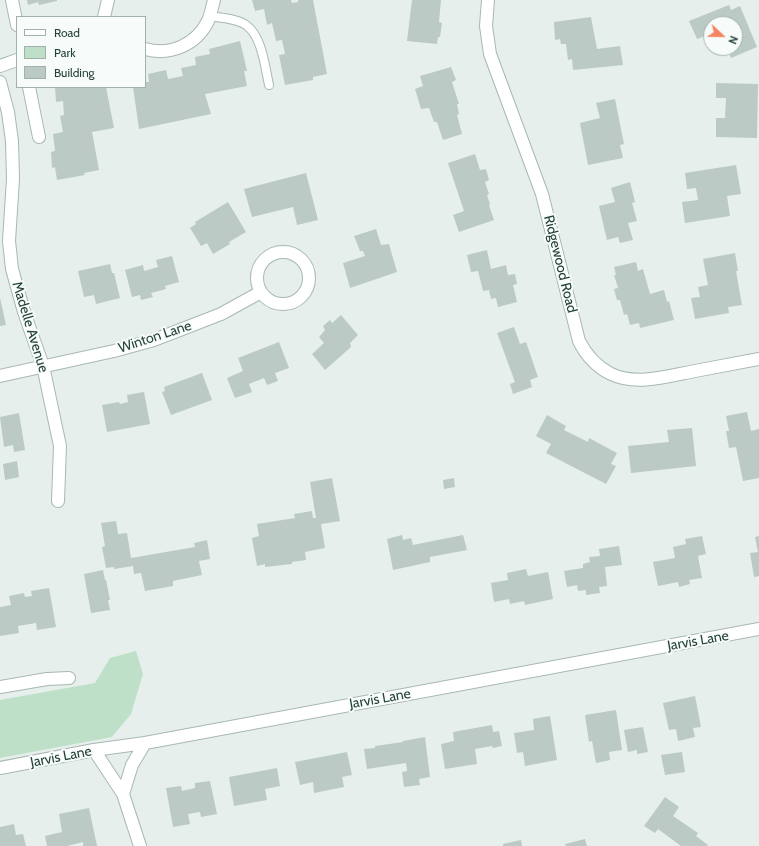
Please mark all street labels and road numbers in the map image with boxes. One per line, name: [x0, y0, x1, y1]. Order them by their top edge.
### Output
street label: Ridgewood Road: [540, 213, 580, 315]
street label: Madelle Avenue: [8, 280, 52, 374]
street label: Winton Lane: [116, 317, 194, 357]
street label: Jarvis Lane: [666, 627, 730, 655]
street label: Jarvis Lane: [348, 685, 412, 713]
street label: Jarvis Lane: [29, 743, 93, 771]

